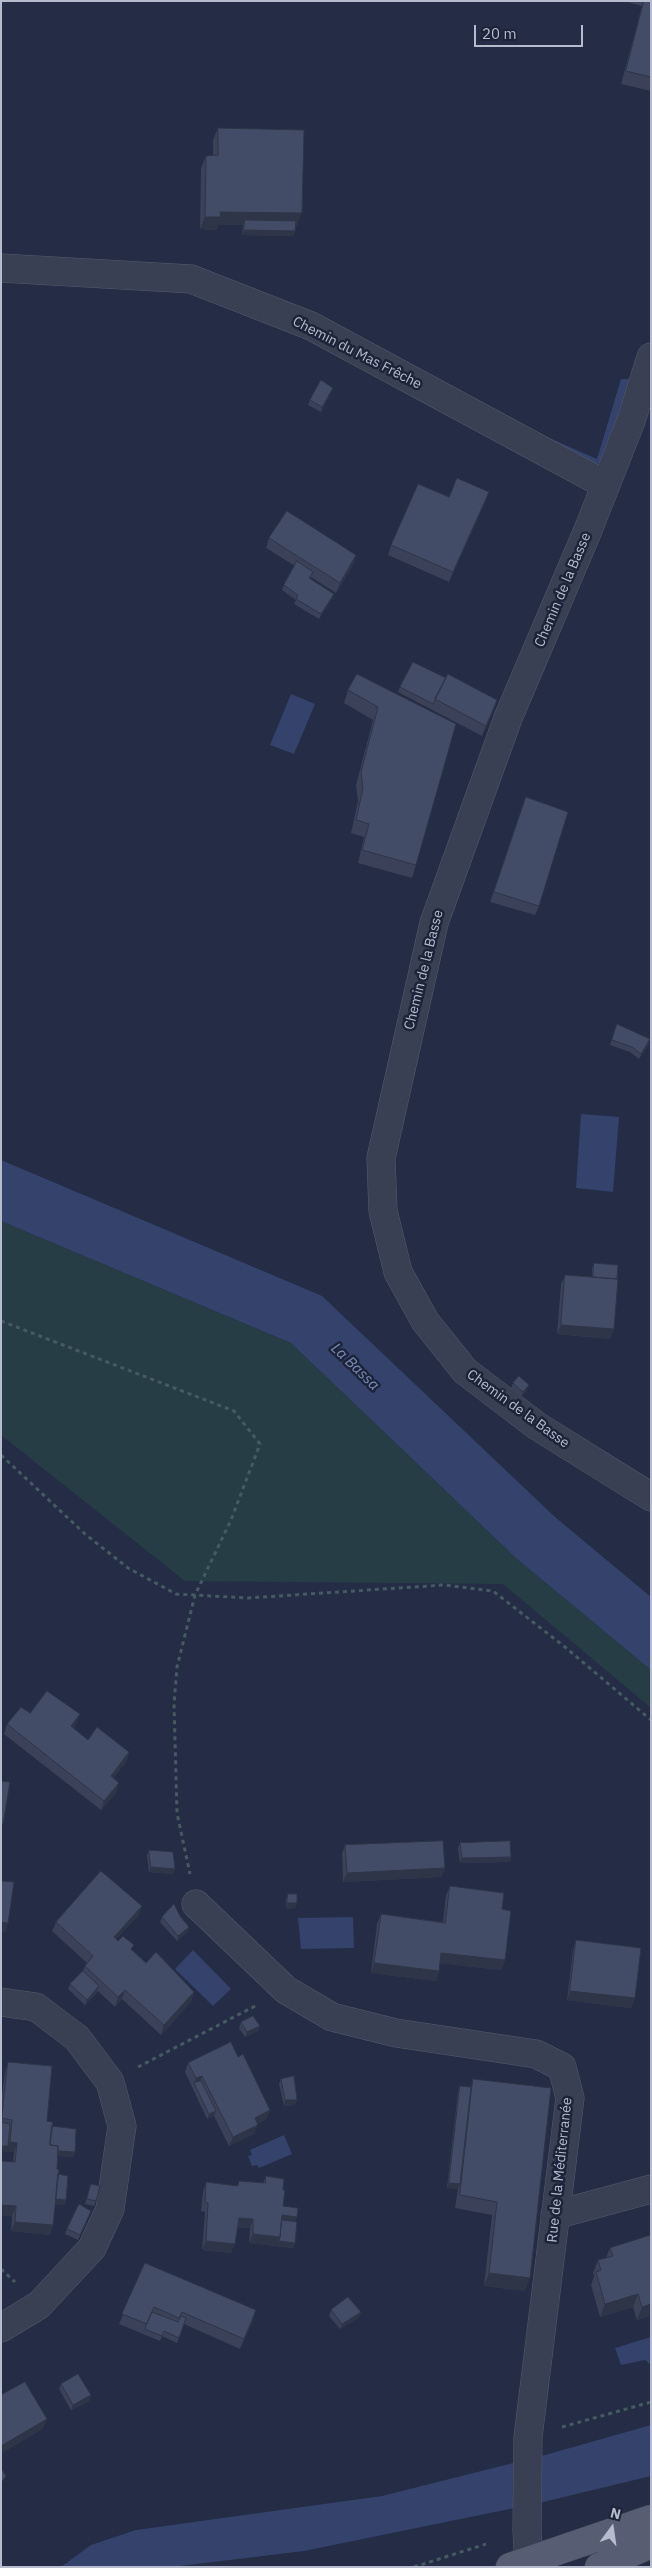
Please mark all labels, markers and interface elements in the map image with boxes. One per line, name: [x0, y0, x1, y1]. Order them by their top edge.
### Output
scale bar: [477, 15, 586, 47]
text: 20 m: [482, 24, 517, 43]
street label: Chemin du Mas Frêche: [290, 313, 424, 393]
street label: Chemin de la Basse: [531, 530, 595, 650]
street label: Chemin de la Basse: [401, 908, 447, 1032]
water label: La Bassa: [327, 1340, 383, 1394]
street label: Chemin de la Basse: [463, 1366, 573, 1452]
street label: Rue de la Méditerranée: [544, 2097, 576, 2243]
north arrow: [587, 2503, 637, 2553]
text: N: [609, 2503, 623, 2523]

